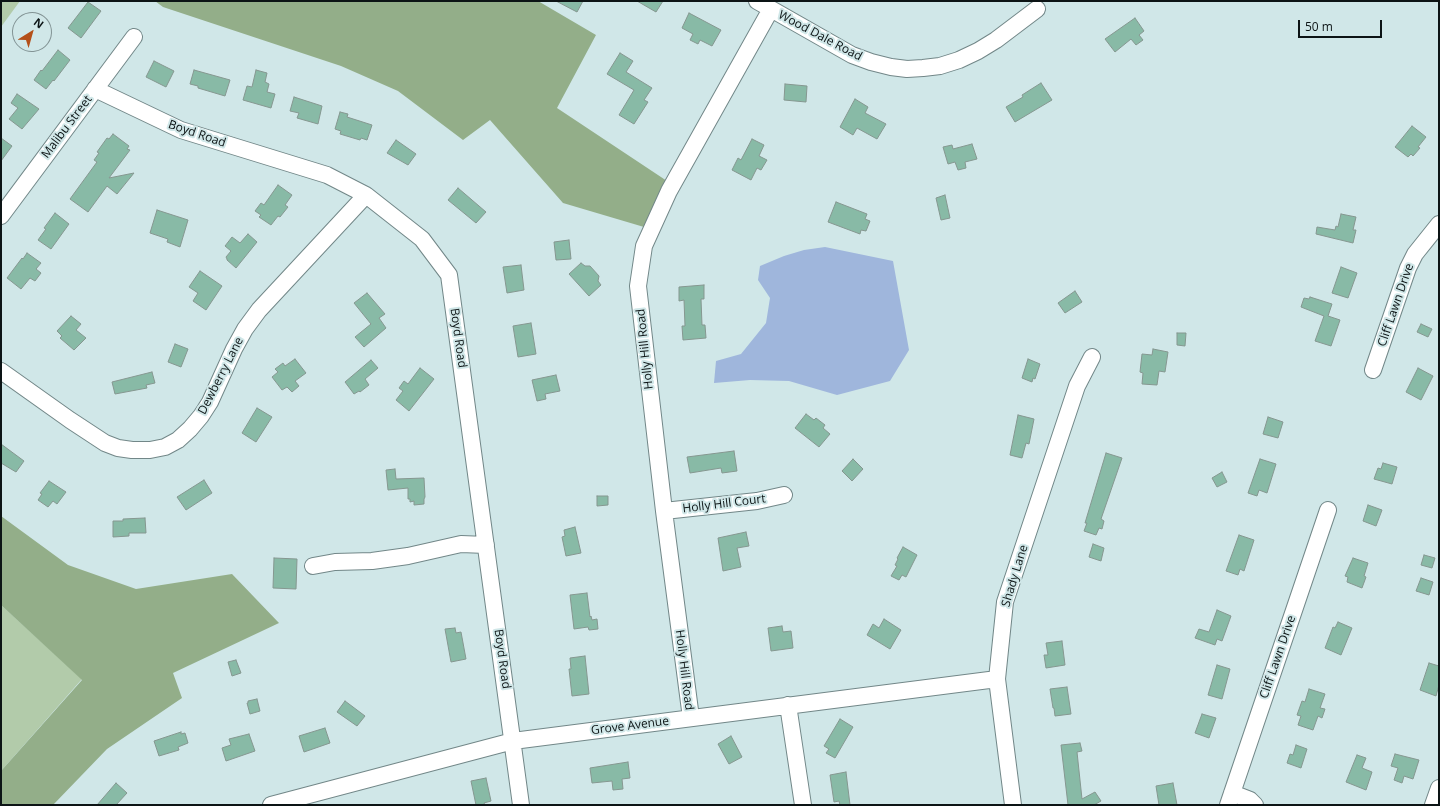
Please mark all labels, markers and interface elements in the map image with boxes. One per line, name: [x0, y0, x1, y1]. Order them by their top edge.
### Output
street label: Wood Dale Road: [776, 8, 864, 64]
north arrow: [12, 12, 52, 52]
scale bar: [1300, 12, 1384, 38]
text: N: [31, 14, 47, 31]
text: 50 m: [1305, 18, 1333, 35]
street label: Malibu Street: [39, 93, 95, 161]
street label: Boyd Road: [166, 117, 228, 151]
street label: Cliff Lawn Drive: [1375, 262, 1417, 348]
street label: Boyd Road: [447, 307, 469, 369]
street label: Holly Hill Road: [634, 308, 656, 390]
street label: Dewberry Lane: [195, 335, 247, 417]
street label: Holly Hill Court: [682, 492, 766, 516]
street label: Shady Lane: [999, 543, 1031, 609]
street label: Cliff Lawn Drive: [1257, 614, 1299, 700]
street label: Boyd Road: [491, 628, 513, 690]
street label: Holly Hill Road: [672, 629, 696, 711]
street label: Grove Avenue: [590, 714, 670, 738]

